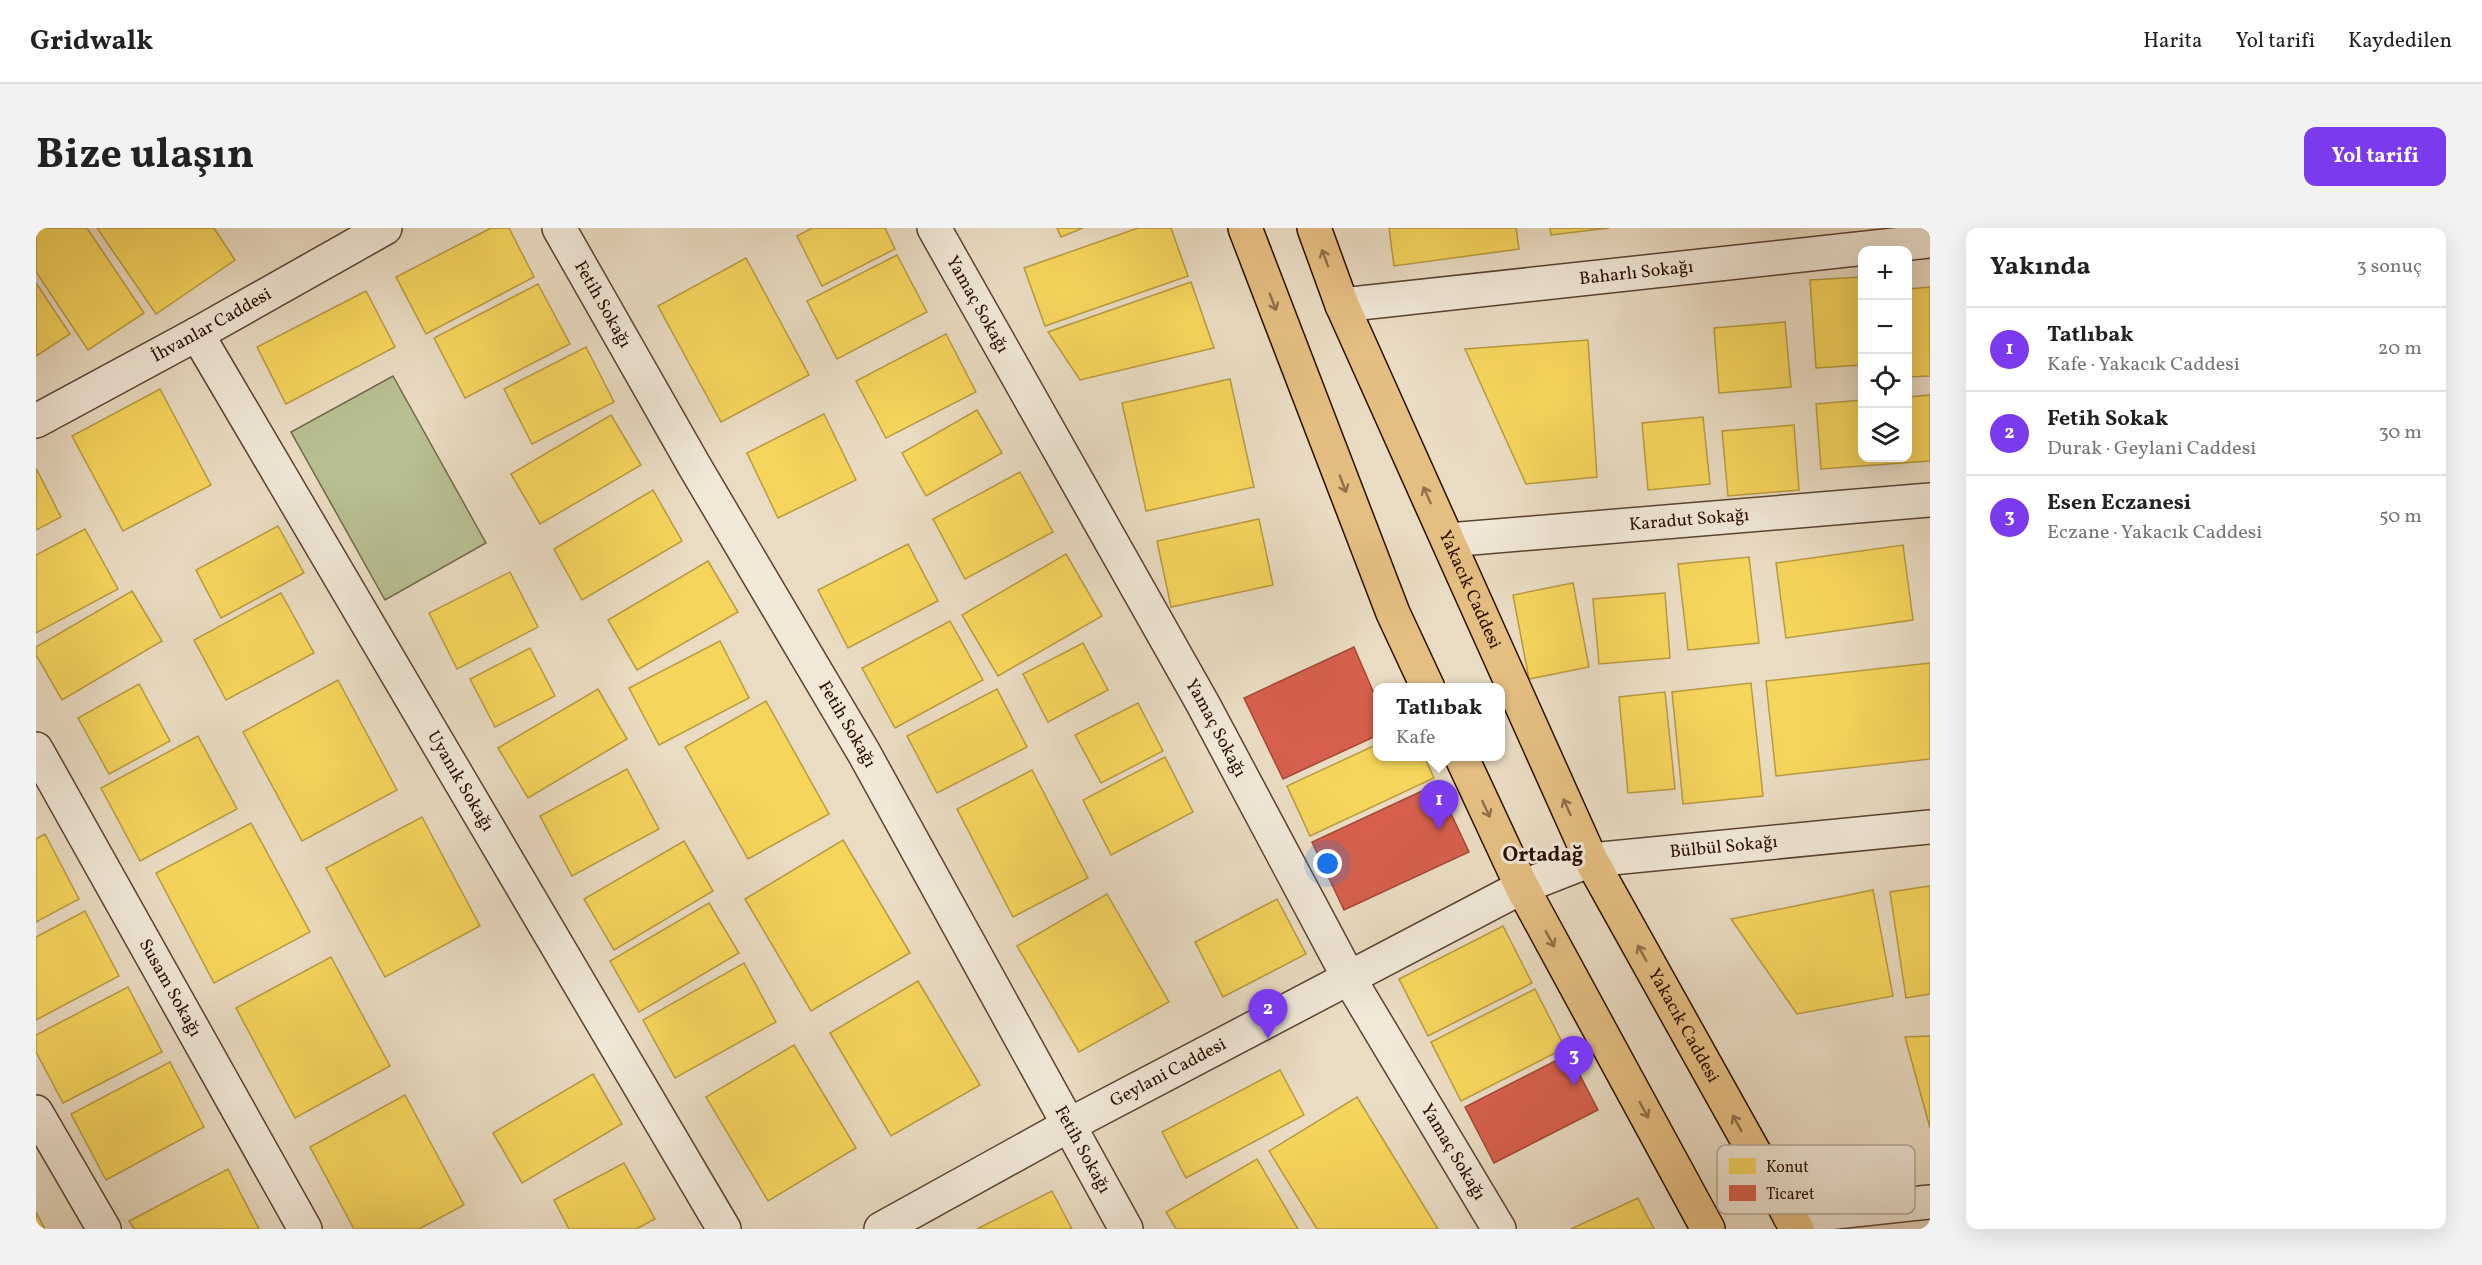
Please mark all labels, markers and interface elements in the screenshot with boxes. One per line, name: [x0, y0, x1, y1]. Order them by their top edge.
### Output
text: Gridwalk: [30, 22, 153, 61]
text: Harita: [2143, 27, 2202, 56]
text: Yol tarifi: [2235, 27, 2315, 56]
text: Kaydedilen: [2348, 27, 2452, 56]
text: Bize ulaşın: [36, 127, 255, 186]
button: Yol tarifi: [2304, 127, 2446, 186]
map controls: [1858, 246, 1912, 462]
button: +: [1858, 246, 1912, 300]
one-way arrow: [1318, 249, 1329, 268]
text: Yakında: [1990, 249, 2091, 285]
street label: Yamaç Sokağı: [940, 251, 1015, 358]
text: 3 sonuç: [2356, 253, 2422, 281]
street label: Baharlı Sokağı: [1578, 254, 1695, 292]
street label: Fetih Sokağı: [568, 256, 637, 353]
street label: İhvanlar Caddesi: [147, 282, 276, 369]
one-way arrow: [1269, 292, 1280, 311]
button: −: [1858, 300, 1912, 354]
text: Tatlıbak: [2047, 320, 2134, 351]
text: 1: [2005, 335, 2014, 363]
text: 20 m: [2378, 335, 2422, 363]
text: Kafe · Yakacık Caddesi: [2047, 351, 2240, 379]
button: locate: [1858, 354, 1912, 408]
text: Fetih Sokak: [2047, 404, 2168, 435]
button: layers: [1858, 408, 1912, 462]
text: 2: [2004, 419, 2015, 447]
text: 30 m: [2378, 419, 2422, 447]
text: Durak · Geylani Caddesi: [2047, 435, 2256, 463]
one-way arrow: [1338, 474, 1349, 493]
one-way arrow: [1421, 486, 1433, 504]
text: Esen Eczanesi: [2047, 488, 2191, 519]
street label: Karadut Sokağı: [1628, 503, 1750, 537]
text: 3: [2004, 503, 2015, 531]
text: 50 m: [2379, 503, 2422, 531]
text: Eczane · Yakacık Caddesi: [2047, 519, 2262, 547]
street label: Yakacık Caddesi: [1432, 526, 1507, 653]
street label: Yamaç Sokağı: [1179, 674, 1252, 782]
street label: Fetih Sokağı: [812, 676, 882, 772]
popup: [1373, 683, 1505, 761]
text: Tatlıbak: [1396, 693, 1482, 724]
text: Kafe: [1396, 724, 1436, 752]
street label: Uyanık Sokağı: [421, 726, 500, 836]
pin: 1: [1420, 780, 1458, 830]
one-way arrow: [1560, 799, 1572, 817]
one-way arrow: [1480, 800, 1492, 818]
street label: Bülbül Sokağı: [1668, 829, 1779, 865]
district label: Ortadağ: [1503, 841, 1583, 870]
your location: [1313, 849, 1342, 878]
one-way arrow: [1544, 930, 1556, 947]
street label: Susam Sokağı: [132, 934, 208, 1042]
one-way arrow: [1636, 944, 1647, 962]
street label: Yakacık Caddesi: [1642, 964, 1726, 1087]
pin: 2: [1248, 990, 1288, 1039]
street label: Geylani Caddesi: [1106, 1032, 1231, 1114]
pin: 3: [1554, 1036, 1594, 1086]
street label: Yamaç Sokağı: [1414, 1099, 1492, 1205]
street label: Fetih Sokağı: [1048, 1101, 1117, 1198]
one-way arrow: [1638, 1101, 1650, 1118]
one-way arrow: [1731, 1115, 1743, 1132]
legend: [1717, 1145, 1915, 1214]
text: Konut: [1766, 1157, 1809, 1179]
text: Ticaret: [1766, 1184, 1815, 1206]

